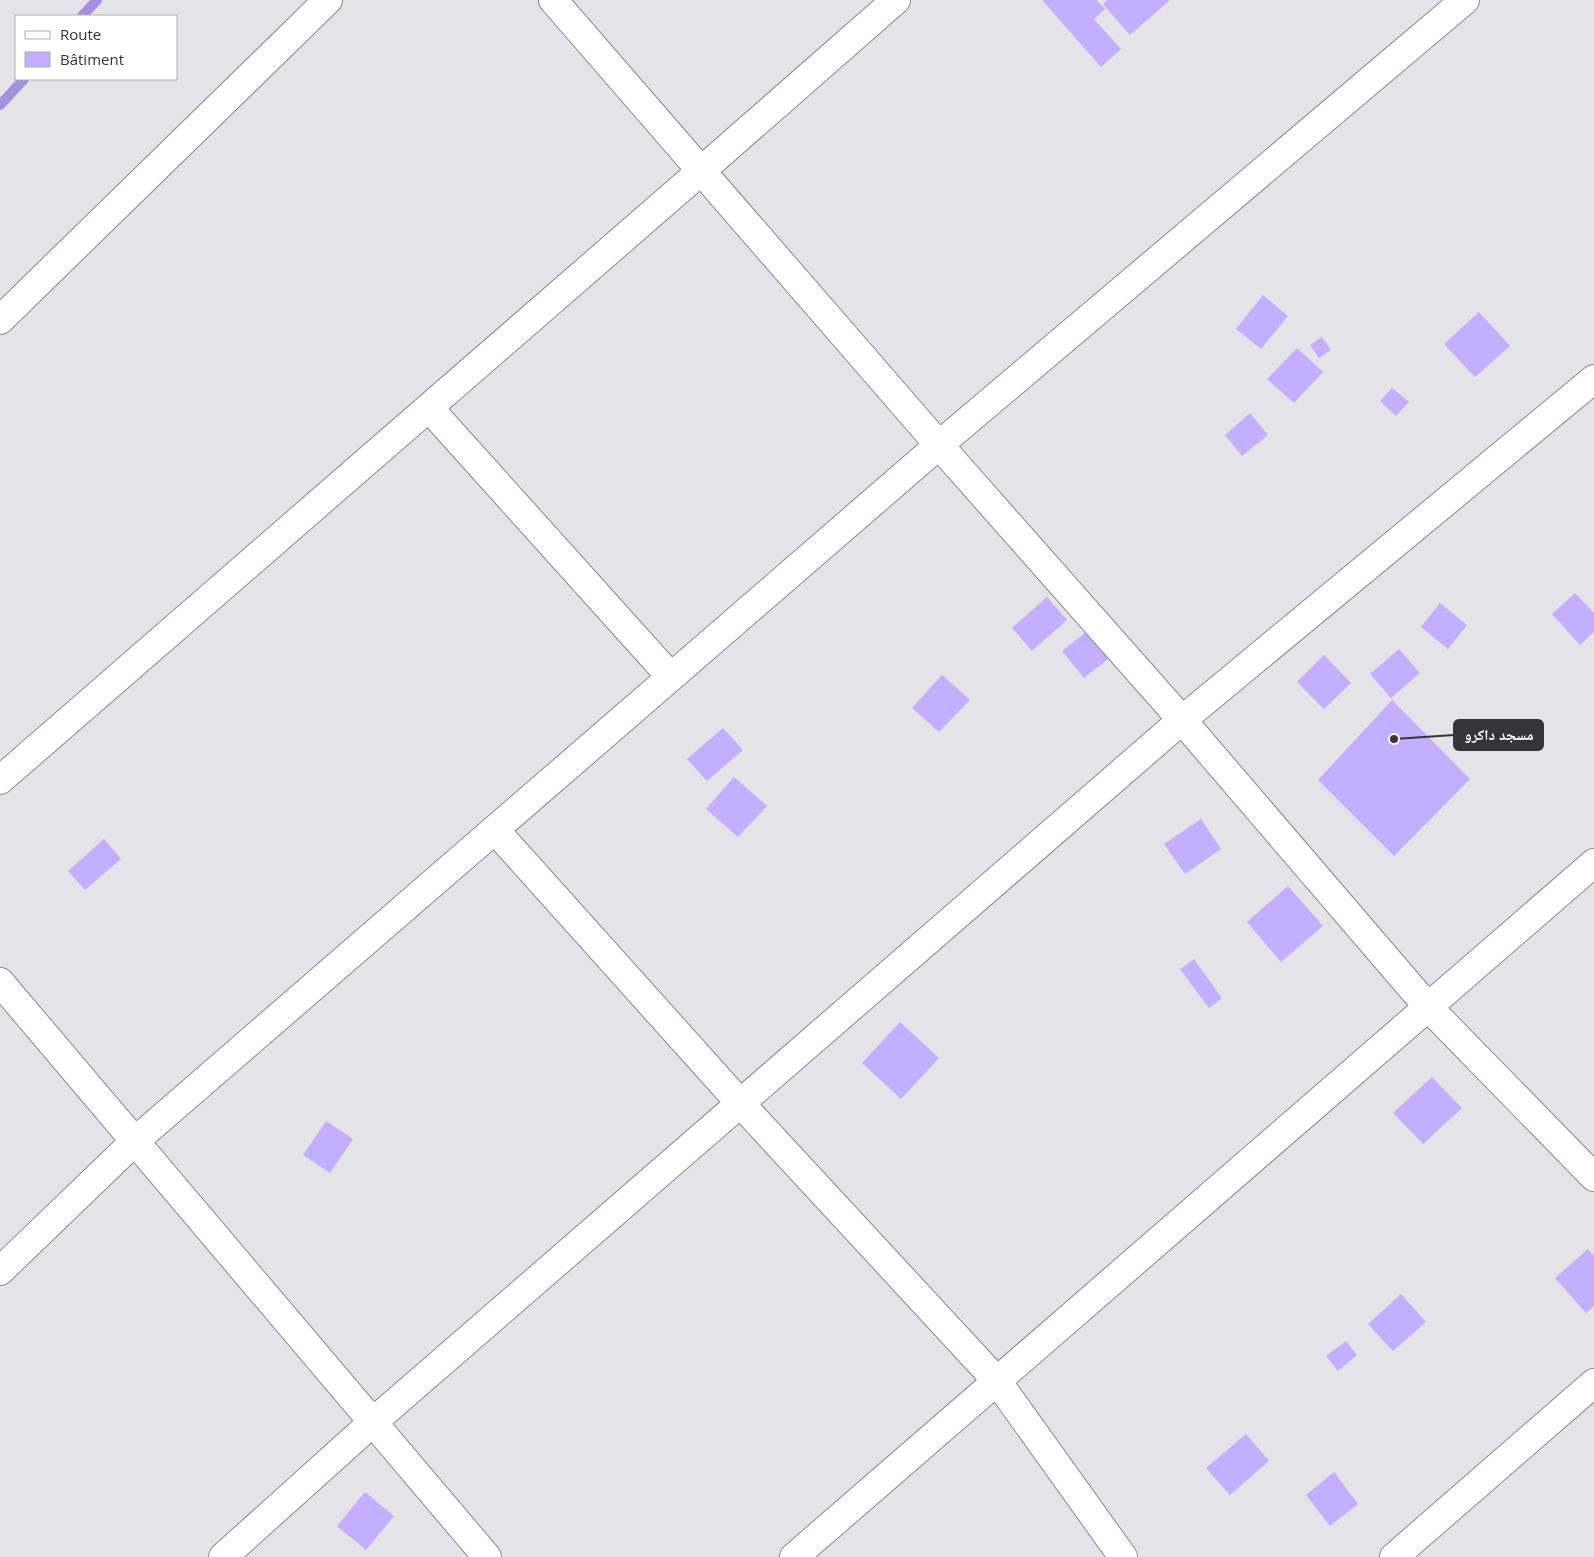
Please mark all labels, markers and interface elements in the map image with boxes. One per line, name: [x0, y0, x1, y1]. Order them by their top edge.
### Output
legend: [15, 15, 178, 80]
text: Route: [60, 24, 101, 44]
text: Bâtiment: [60, 49, 124, 69]
callout: مسجد داكرو: [1454, 720, 1543, 750]
text: مسجد داكرو: [1464, 724, 1534, 744]

